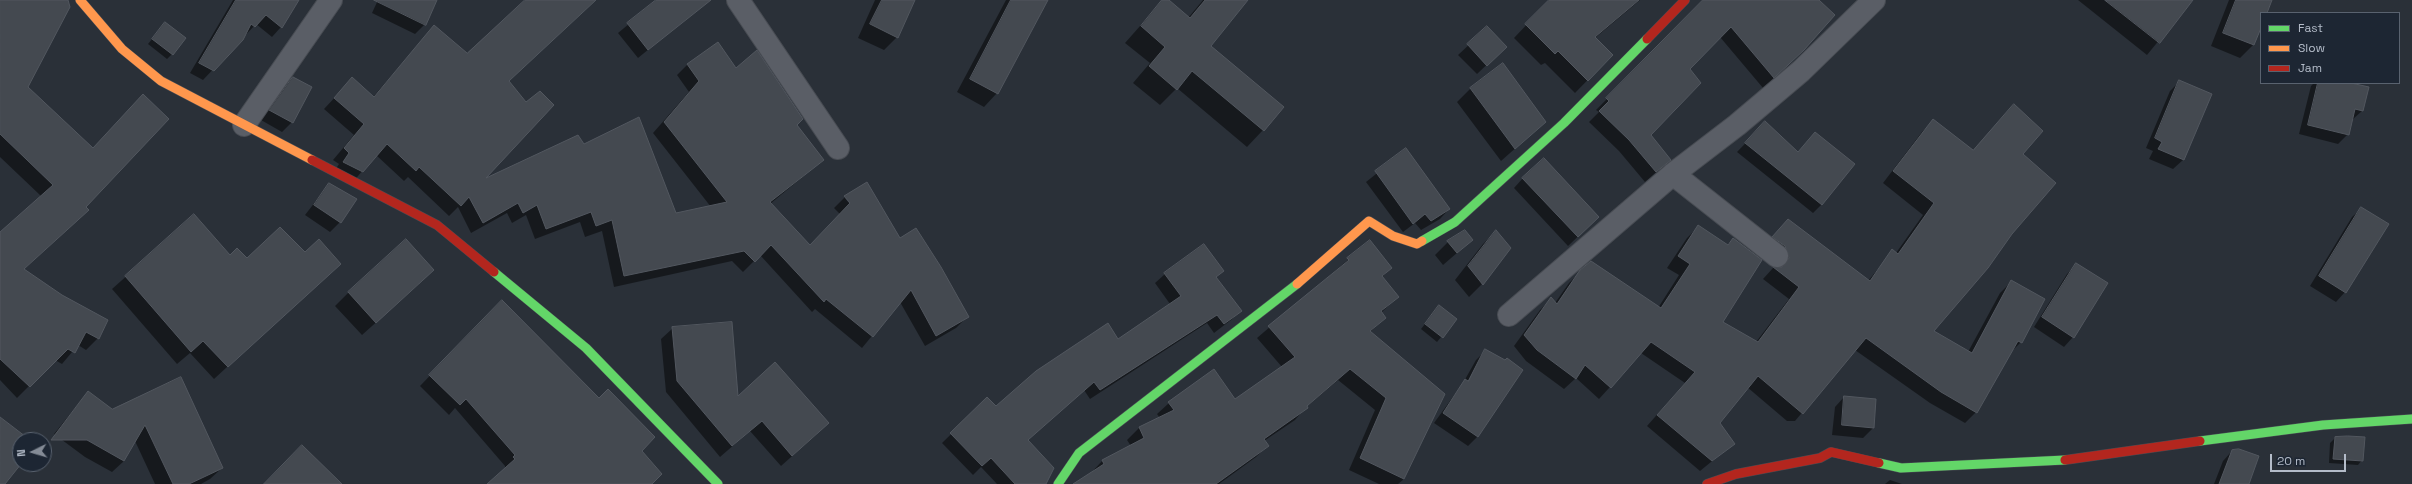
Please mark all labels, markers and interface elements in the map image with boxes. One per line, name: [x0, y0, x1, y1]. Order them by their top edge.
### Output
legend: [2260, 12, 2400, 84]
text: Fast: [2298, 20, 2323, 36]
text: Slow: [2298, 40, 2325, 56]
text: Jam: [2298, 60, 2322, 76]
north arrow: [12, 432, 52, 472]
scale bar: [2272, 446, 2348, 472]
text: N: [14, 449, 28, 457]
text: 20 m: [2277, 453, 2305, 469]

